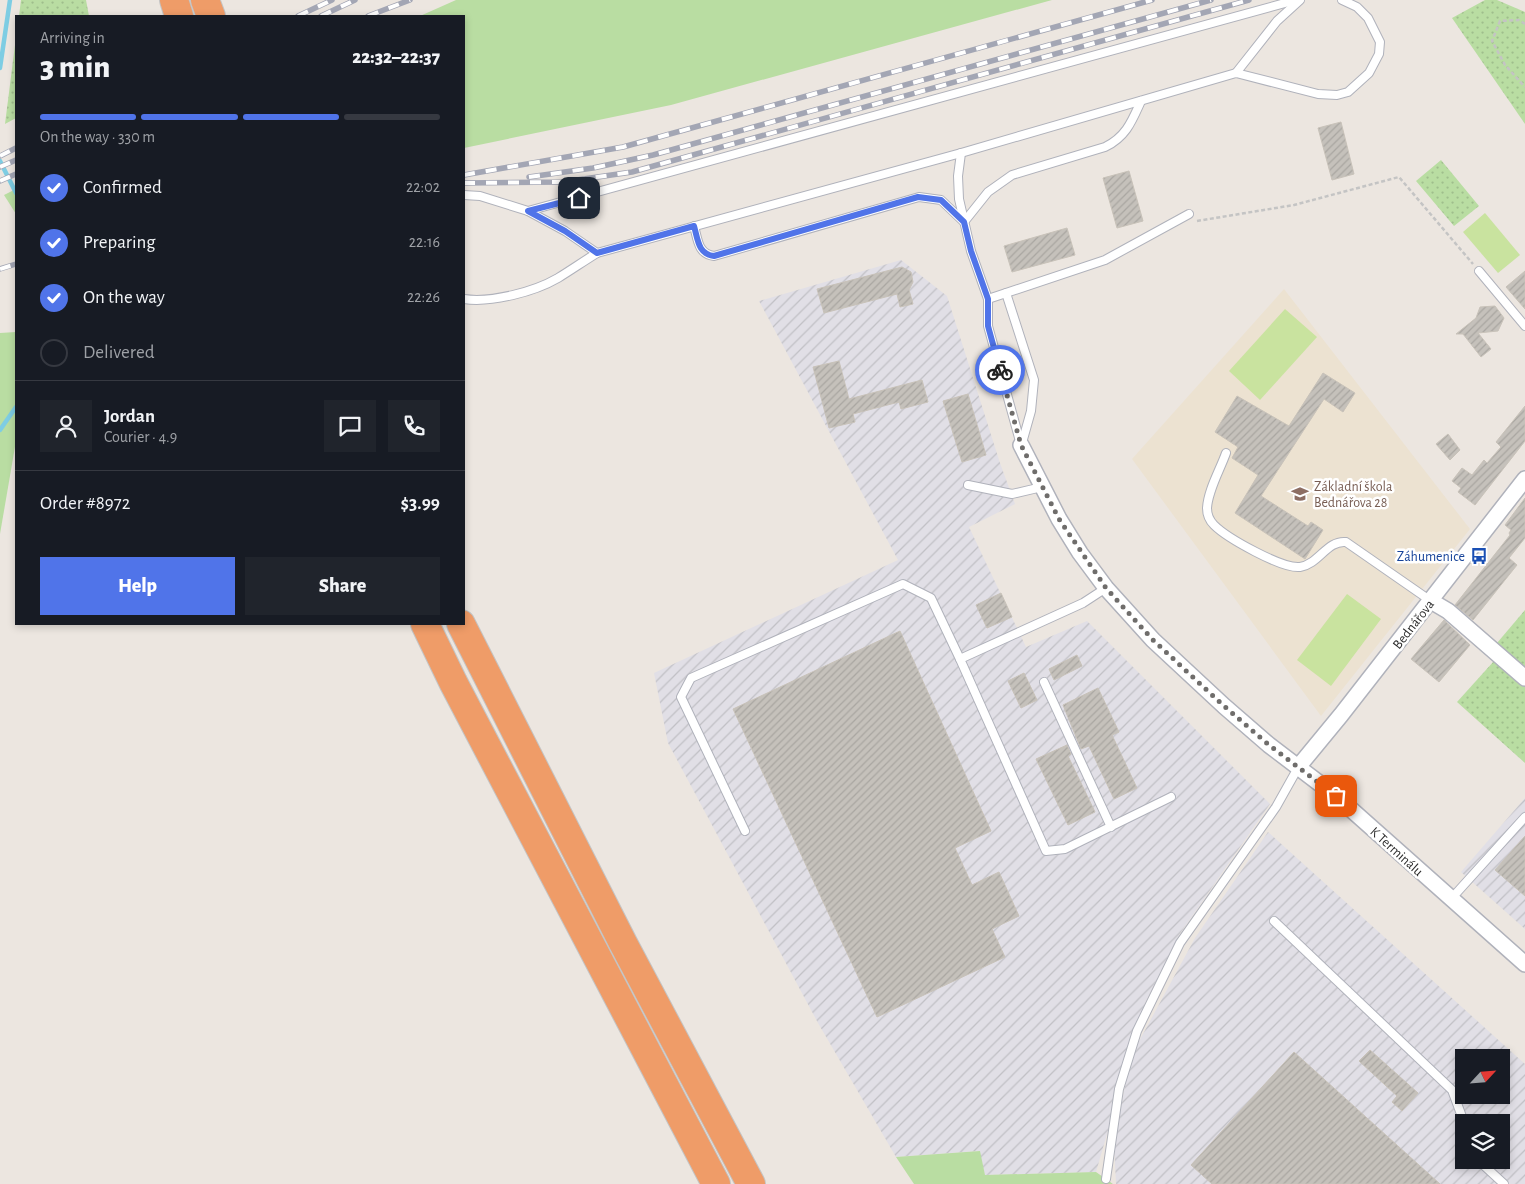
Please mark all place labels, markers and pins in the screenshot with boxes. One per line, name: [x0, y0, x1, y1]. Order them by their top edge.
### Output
pin: [558, 177, 600, 219]
place label: Základní škola Bednářova 28: [1314, 480, 1393, 510]
school or university icon: Základní škola Bednářova 28: [1290, 484, 1310, 504]
bus stop icon: Záhumenice: [1469, 546, 1489, 566]
place label: Záhumenice: [1397, 550, 1465, 564]
pin: [1315, 775, 1357, 817]

